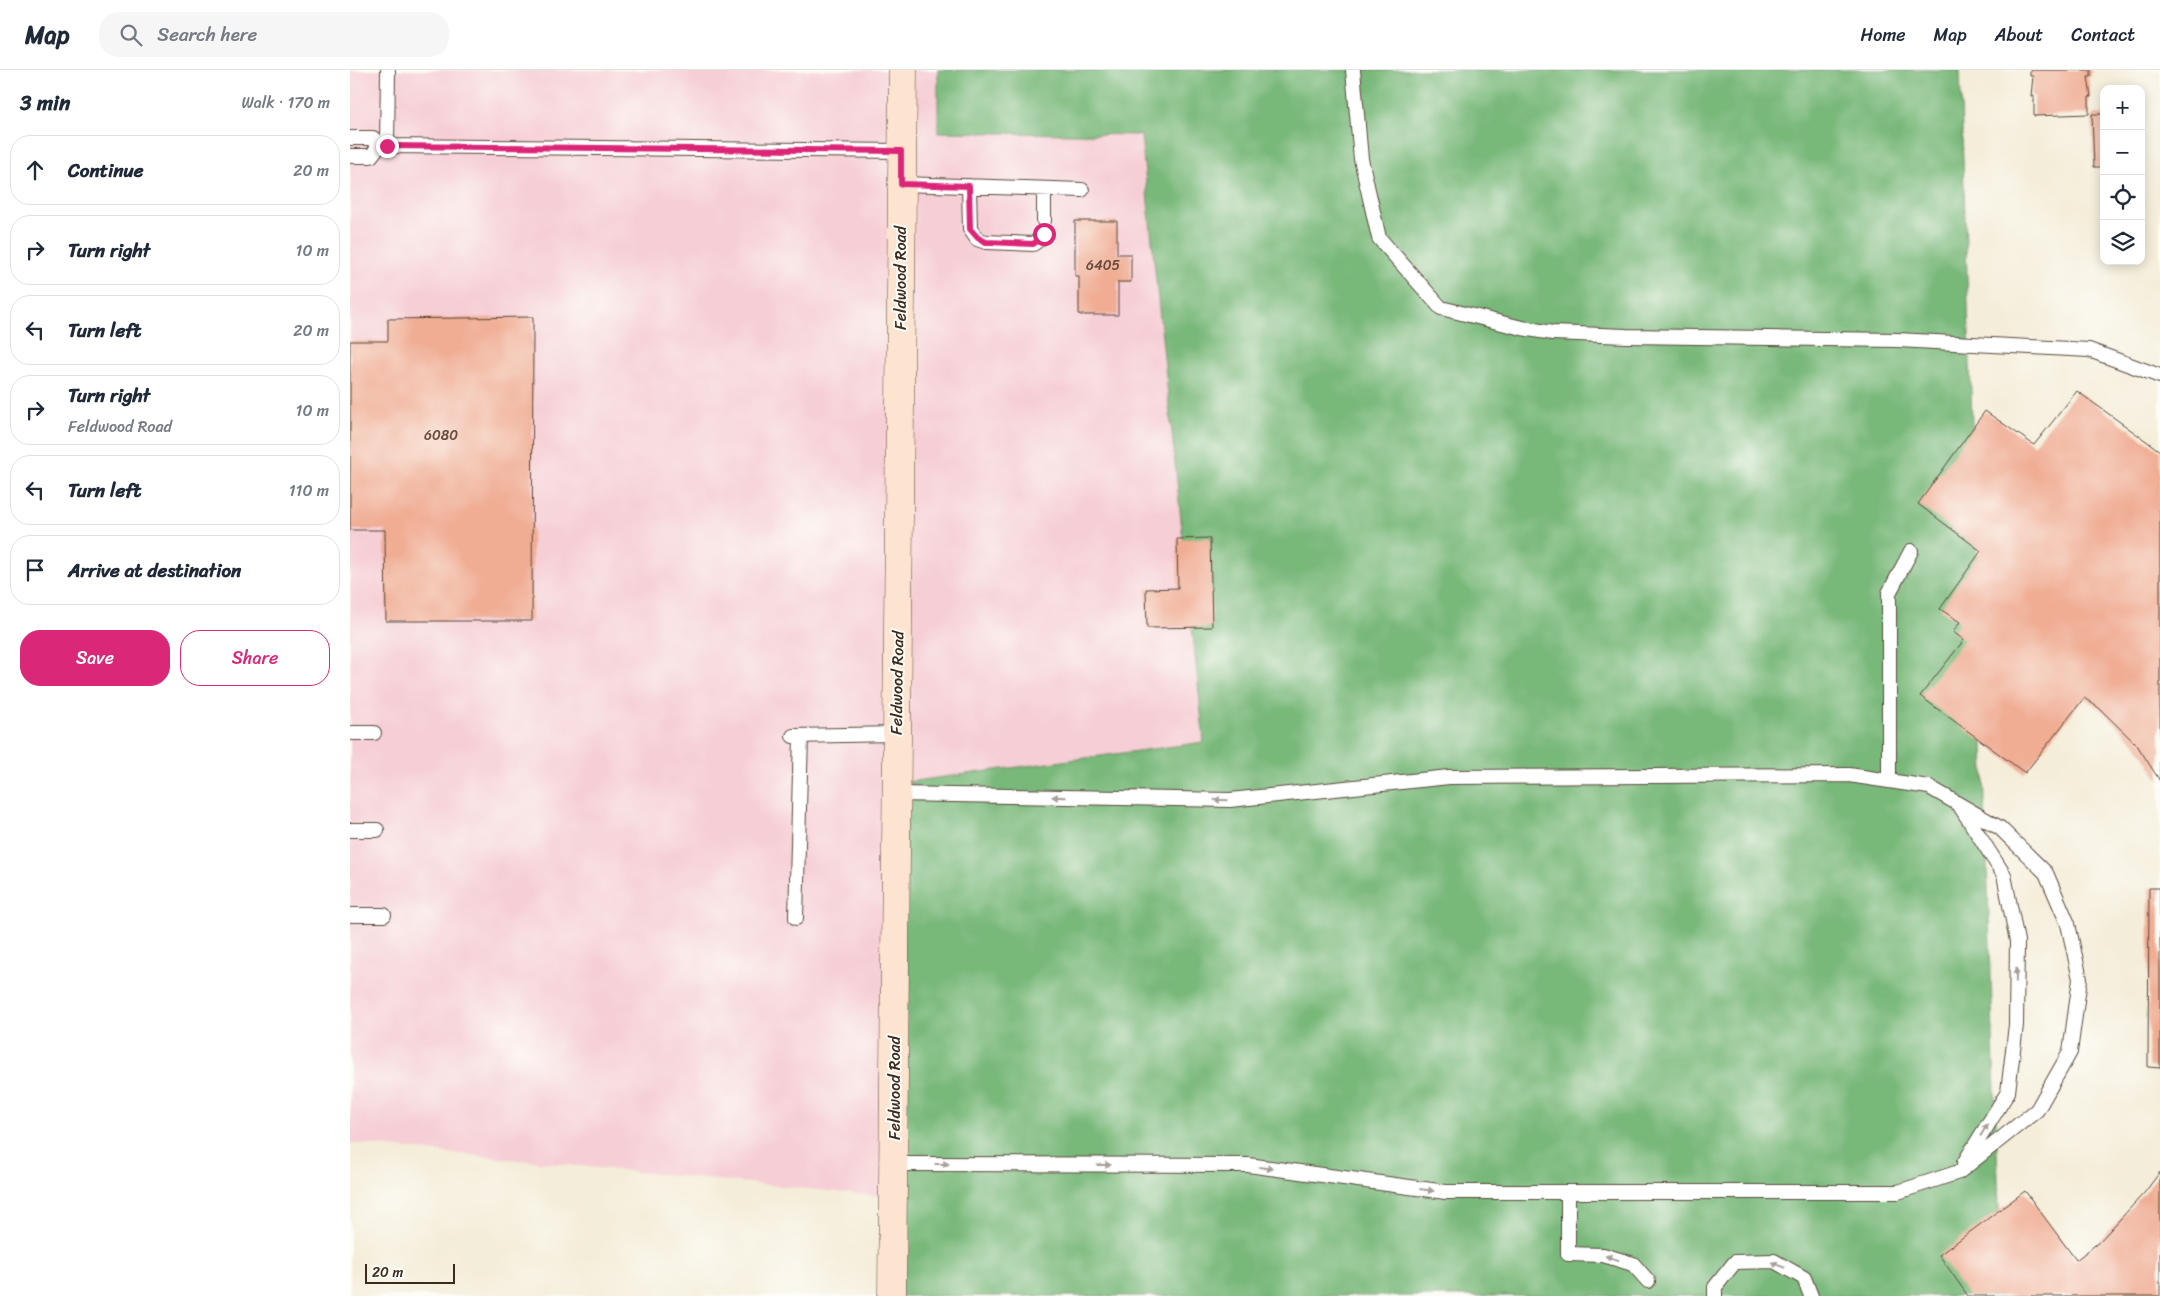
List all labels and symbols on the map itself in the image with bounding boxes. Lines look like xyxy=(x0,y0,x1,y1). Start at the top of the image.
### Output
route end xyxy=(376,135,399,158)
route start xyxy=(1033,223,1056,246)
street label: Feldwood Road xyxy=(886,224,915,330)
house number: 6405 xyxy=(1086,253,1120,278)
house number: 6080 xyxy=(424,423,458,448)
street label: Feldwood Road xyxy=(882,629,912,735)
one-way arrow xyxy=(1051,793,1067,801)
one-way arrow xyxy=(1213,796,1229,804)
one-way arrow xyxy=(2012,967,2020,983)
street label: Feldwood Road xyxy=(880,1034,909,1140)
one-way arrow xyxy=(1980,1124,1989,1137)
one-way arrow xyxy=(934,1160,950,1168)
one-way arrow xyxy=(1096,1161,1112,1169)
one-way arrow xyxy=(1259,1164,1275,1172)
one-way arrow xyxy=(1420,1186,1436,1194)
one-way arrow xyxy=(1605,1253,1620,1261)
one-way arrow xyxy=(1771,1260,1785,1268)
scale bar xyxy=(365,1261,455,1284)

